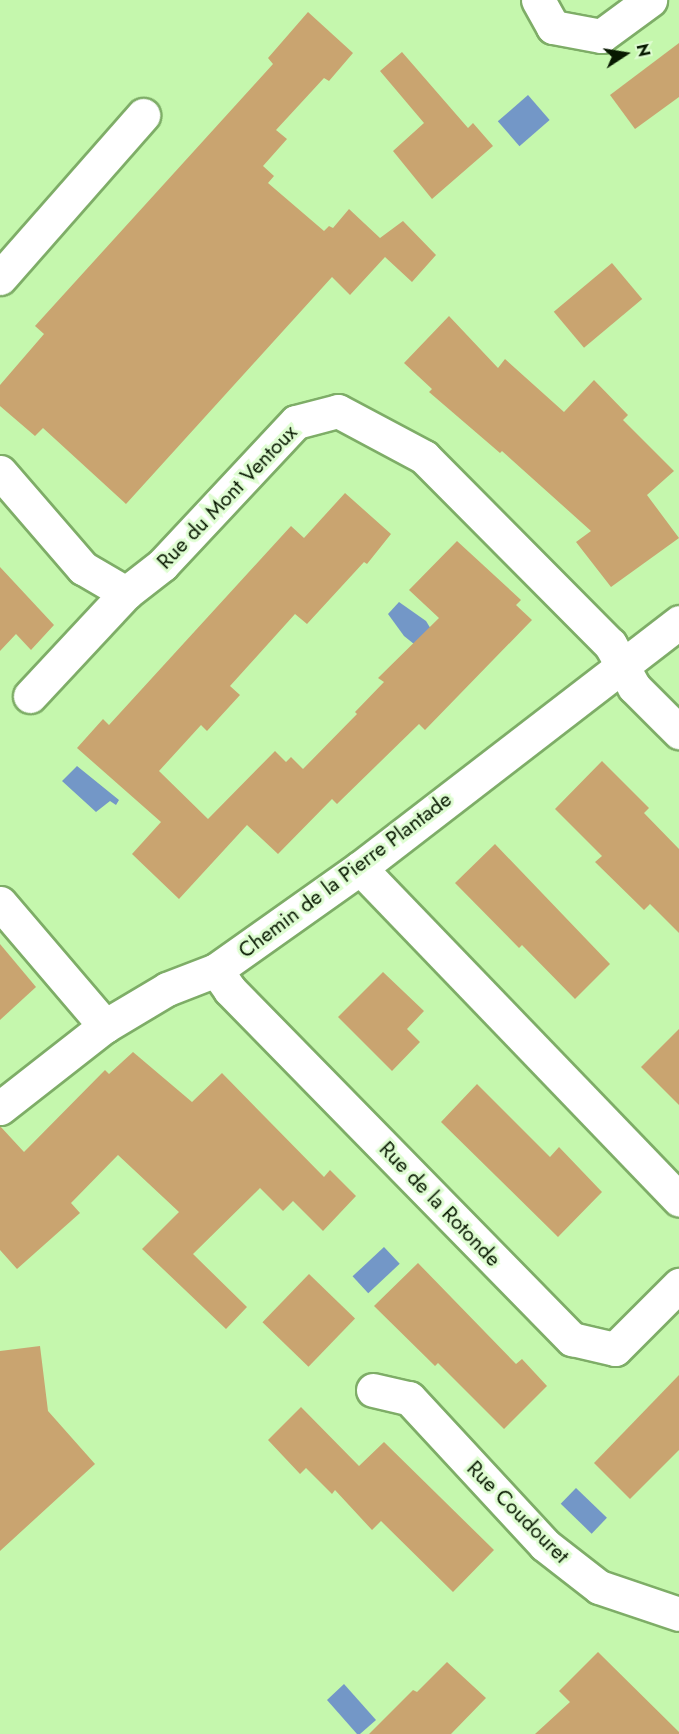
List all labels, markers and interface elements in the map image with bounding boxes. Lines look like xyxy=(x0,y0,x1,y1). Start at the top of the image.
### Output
north arrow xyxy=(595,24,655,84)
text: N xyxy=(631,42,656,59)
street label: Rue du Mont Ventoux xyxy=(152,420,302,574)
street label: Chemin de la Pierre Plantade xyxy=(234,787,456,963)
street label: Rue de la Rotonde xyxy=(374,1136,506,1272)
street label: Rue Coudouret xyxy=(462,1456,574,1568)

